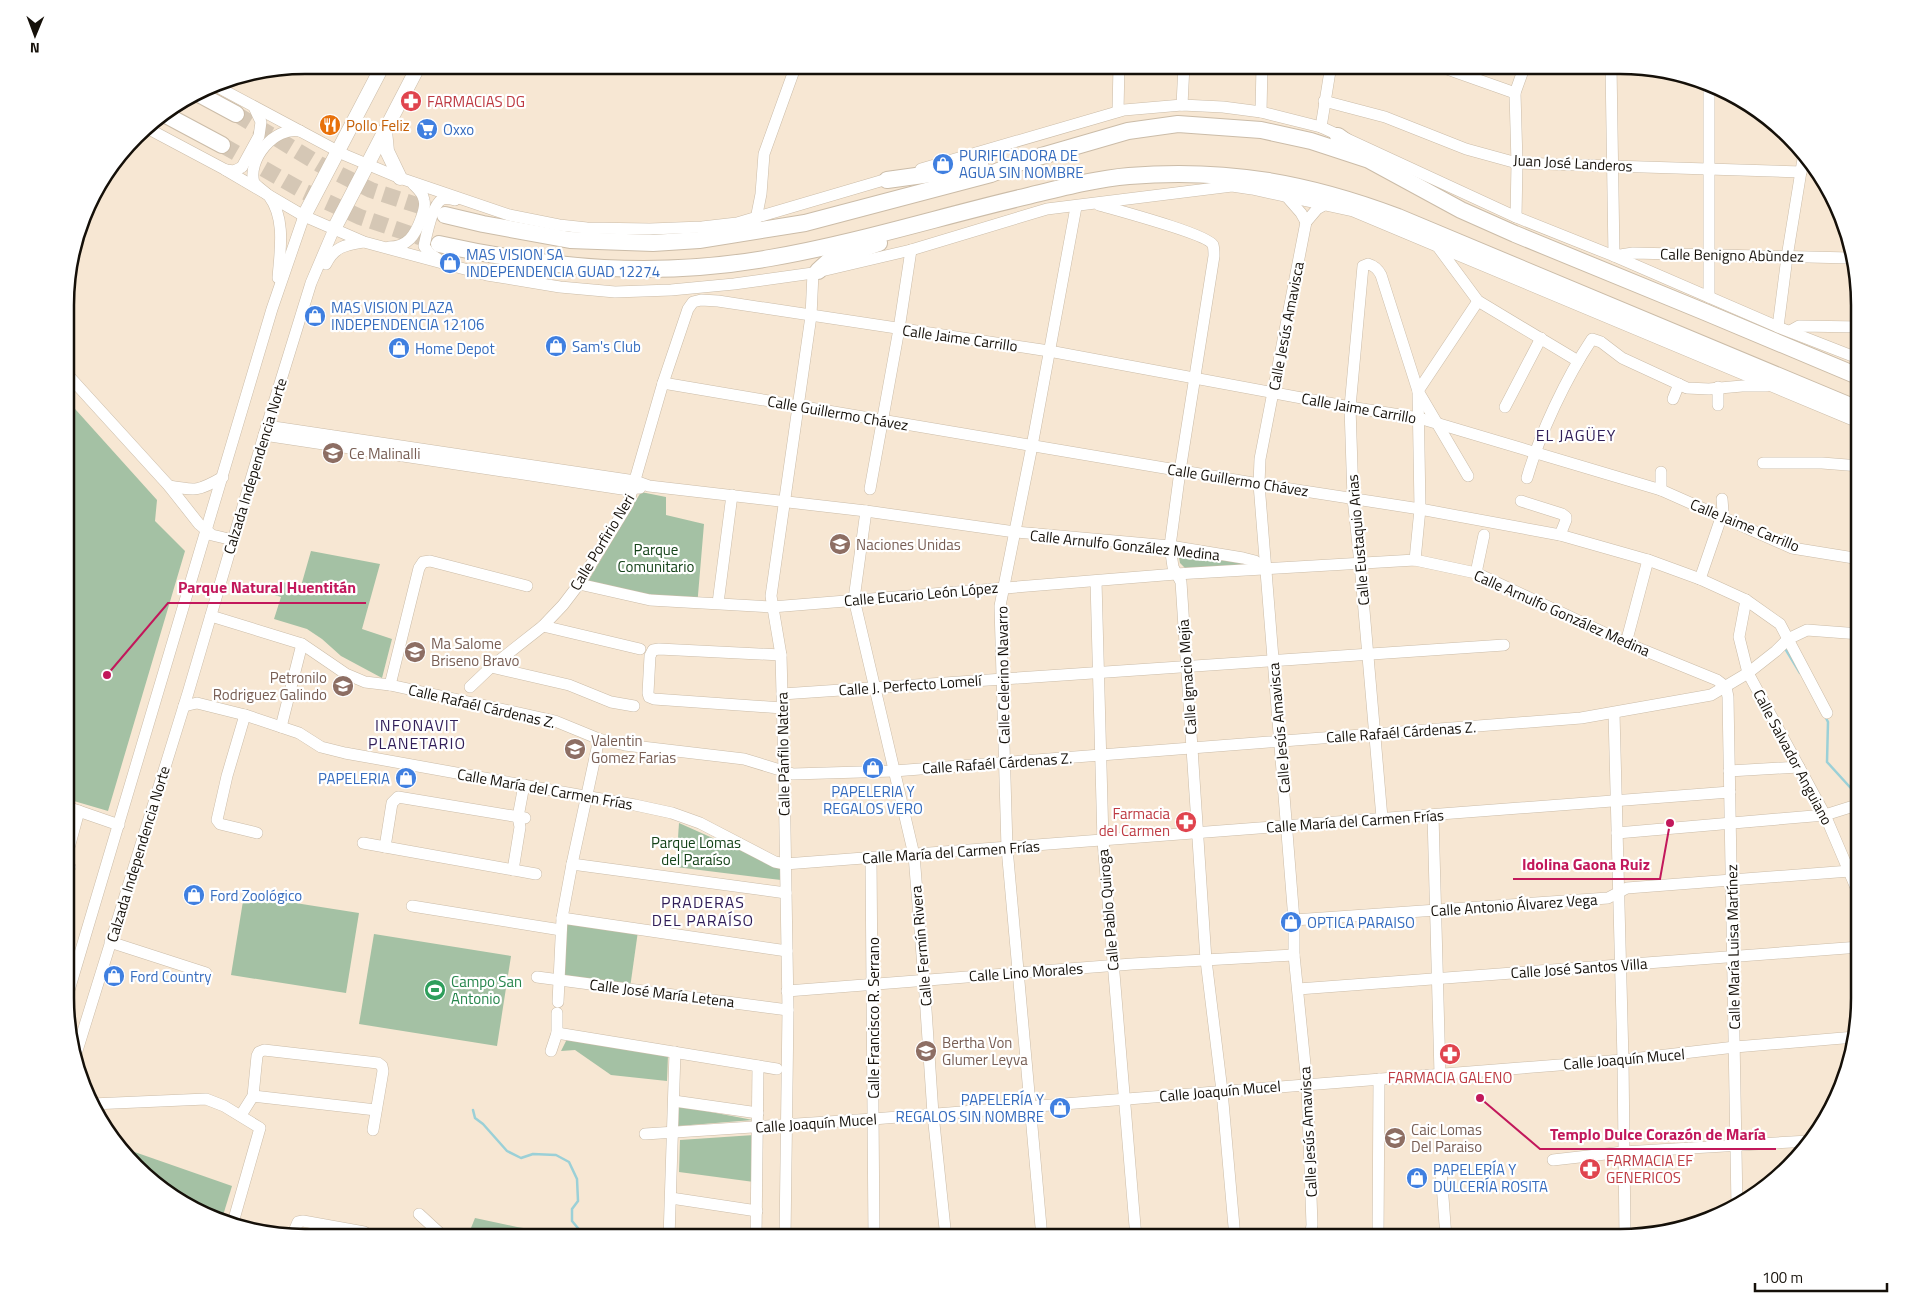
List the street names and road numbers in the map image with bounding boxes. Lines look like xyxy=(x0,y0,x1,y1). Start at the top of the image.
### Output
street label: Juan José Landeros xyxy=(1513,148,1633,178)
street label: Calle Benigno Abùndez xyxy=(1660,242,1804,268)
street label: Calle Jesús Amavisca xyxy=(1262,259,1310,392)
street label: Calle Jaime Carrillo xyxy=(901,319,1019,357)
street label: Calzada Independencia Norte xyxy=(217,375,293,557)
street label: Calle Jaime Carrillo xyxy=(1300,387,1418,429)
street label: Calle Guillermo Chávez xyxy=(766,389,910,437)
street label: Calle Guillermo Chávez xyxy=(1166,457,1310,503)
street label: Calle Eustaquio Arias xyxy=(1341,473,1375,607)
street label: Calle Porfirio Neri xyxy=(564,489,640,595)
street label: Calle Jaime Carrillo xyxy=(1687,493,1803,557)
street label: Calle Arnulfo González Medina xyxy=(1029,524,1222,566)
street label: Calle Arnulfo González Medina xyxy=(1470,564,1654,662)
street label: Calle Eucario León López xyxy=(843,576,999,612)
street label: Calle Celerino Navarro xyxy=(990,606,1016,744)
street label: Calle Ignacio Mejía xyxy=(1171,618,1203,735)
street label: Calle Jesús Amavisca xyxy=(1262,661,1296,794)
street label: Calle J. Perfecto Lomelí xyxy=(838,668,984,701)
street label: Calle Rafaél Cárdenas Z. xyxy=(406,678,558,734)
street label: Calle Salvador Anguiano xyxy=(1747,685,1839,829)
street label: Calle Pánfilo Natera xyxy=(770,691,796,816)
street label: Calle Rafaél Cárdenas Z. xyxy=(1325,715,1477,749)
street label: Calle Rafaél Cárdenas Z. xyxy=(921,746,1073,780)
street label: Calle María del Carmen Frías xyxy=(455,762,635,816)
street label: Calzada Independencia Norte xyxy=(100,763,176,945)
street label: Calle María del Carmen Frías xyxy=(1265,803,1445,839)
street label: Calle María del Carmen Frías xyxy=(861,834,1041,870)
street label: Calle Pablo Quiroga xyxy=(1091,848,1125,972)
street label: Calle María Luisa Martínez xyxy=(1720,864,1746,1030)
street label: Calle Fermín Rivera xyxy=(904,884,938,1007)
street label: Calle Antonio Álvarez Vega xyxy=(1430,888,1599,922)
street label: Calle Francisco R. Serrano xyxy=(862,937,885,1099)
street label: Calle José Santos Villa xyxy=(1510,952,1649,984)
street label: Calle Lino Morales xyxy=(968,957,1084,987)
street label: Calle José María Letena xyxy=(588,973,736,1013)
street label: Calle Joaquín Mucel xyxy=(1562,1042,1686,1076)
street label: Calle Jesús Amavisca xyxy=(1293,1066,1323,1198)
street label: Calle Joaquín Mucel xyxy=(1158,1074,1282,1108)
street label: Calle Joaquín Mucel xyxy=(754,1107,878,1139)

